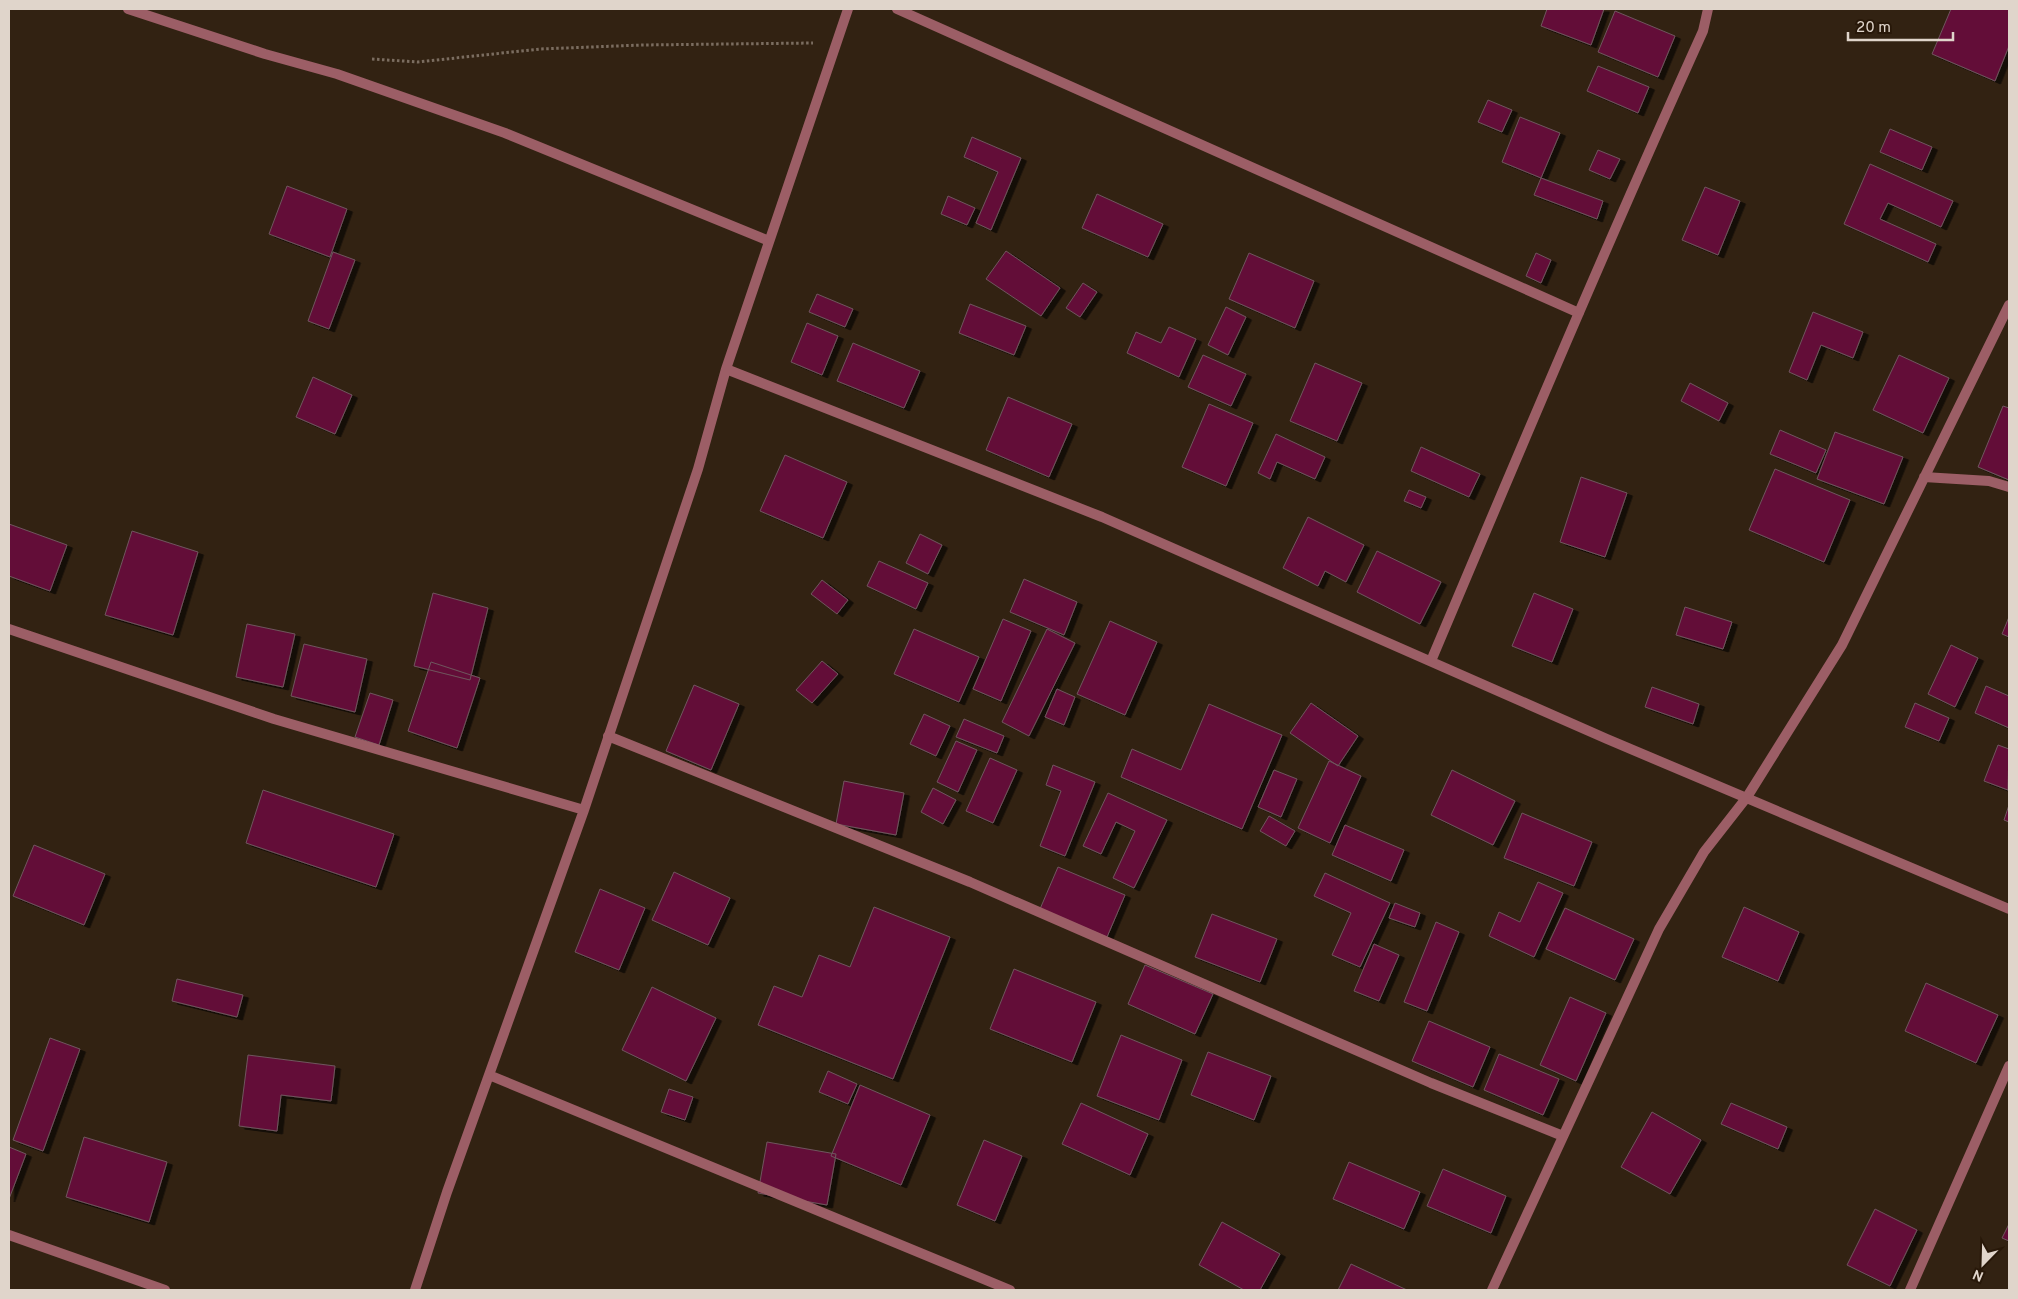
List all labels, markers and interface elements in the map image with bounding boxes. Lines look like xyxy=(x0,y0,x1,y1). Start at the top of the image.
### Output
scale bar xyxy=(1848,10,1953,42)
text: 20 m xyxy=(1856,19,1891,38)
north arrow xyxy=(1958,1239,2008,1289)
text: N xyxy=(1971,1265,1986,1284)

